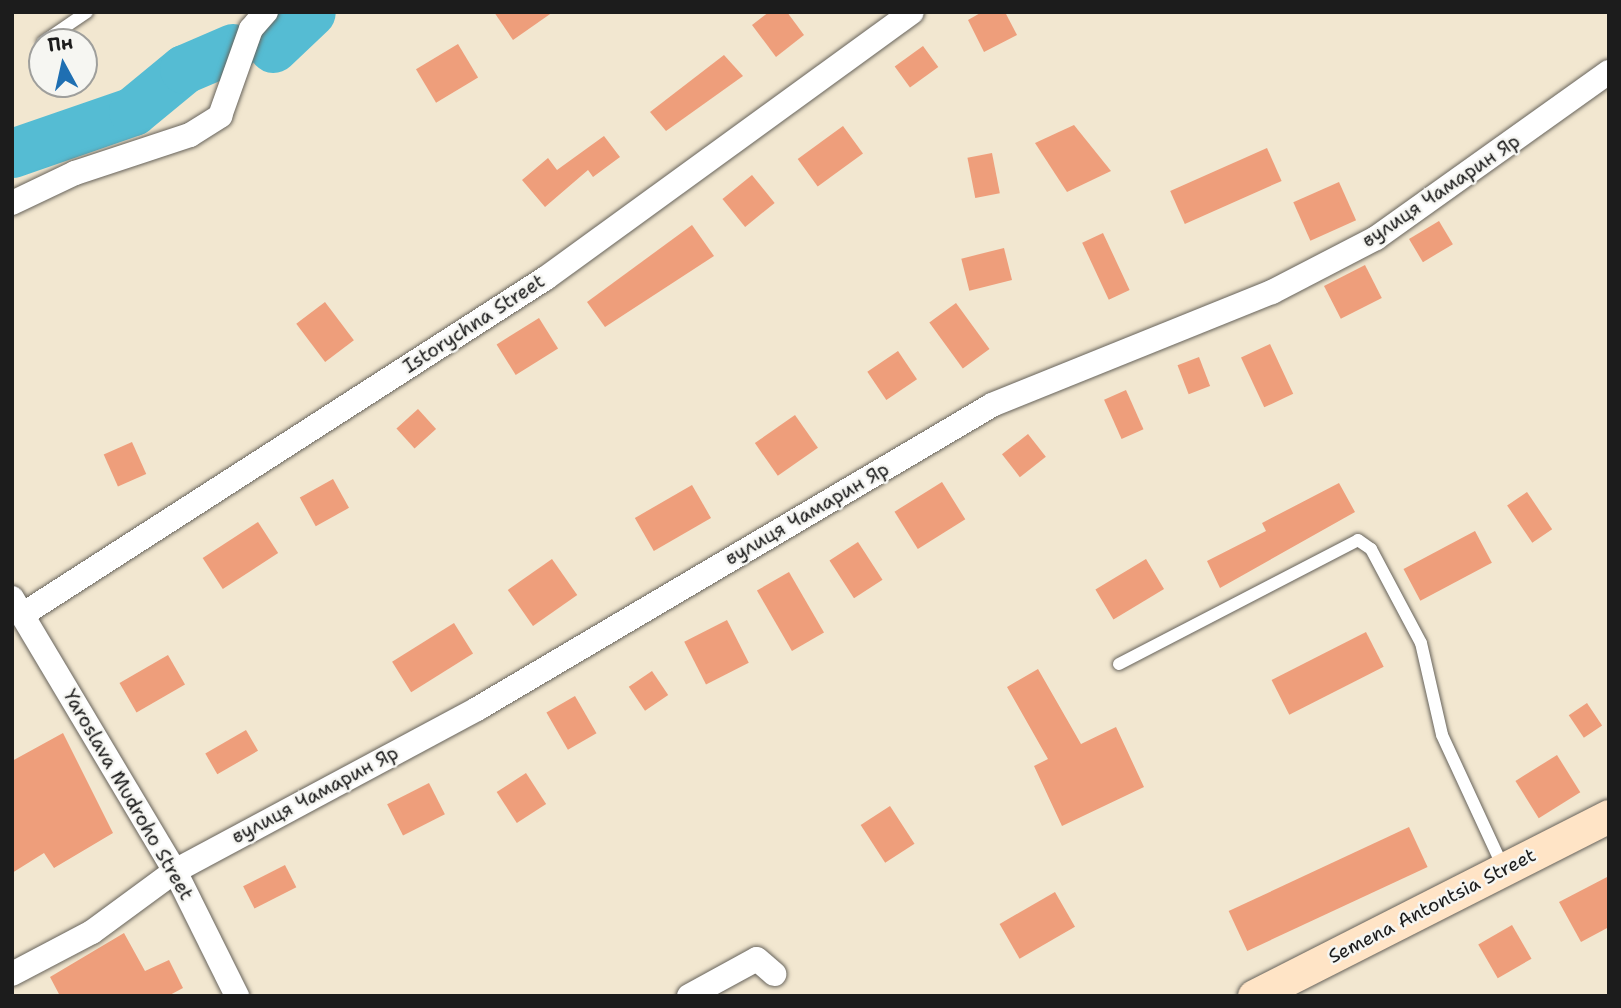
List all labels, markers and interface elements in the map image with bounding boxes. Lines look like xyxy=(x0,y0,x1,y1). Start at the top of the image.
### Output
north arrow xyxy=(28,28,98,98)
text: Пн xyxy=(46,30,74,58)
street label: вулиця Чамарин Яр xyxy=(1358,130,1524,252)
street label: Istorychna Street xyxy=(399,270,549,378)
street label: вулиця Чамарин Яр xyxy=(721,458,893,570)
street label: Yaroslava Mudroho Street xyxy=(58,686,198,904)
street label: вулиця Чамарин Яр xyxy=(228,741,402,849)
street label: Semena Antontsia Street xyxy=(1324,844,1540,968)

